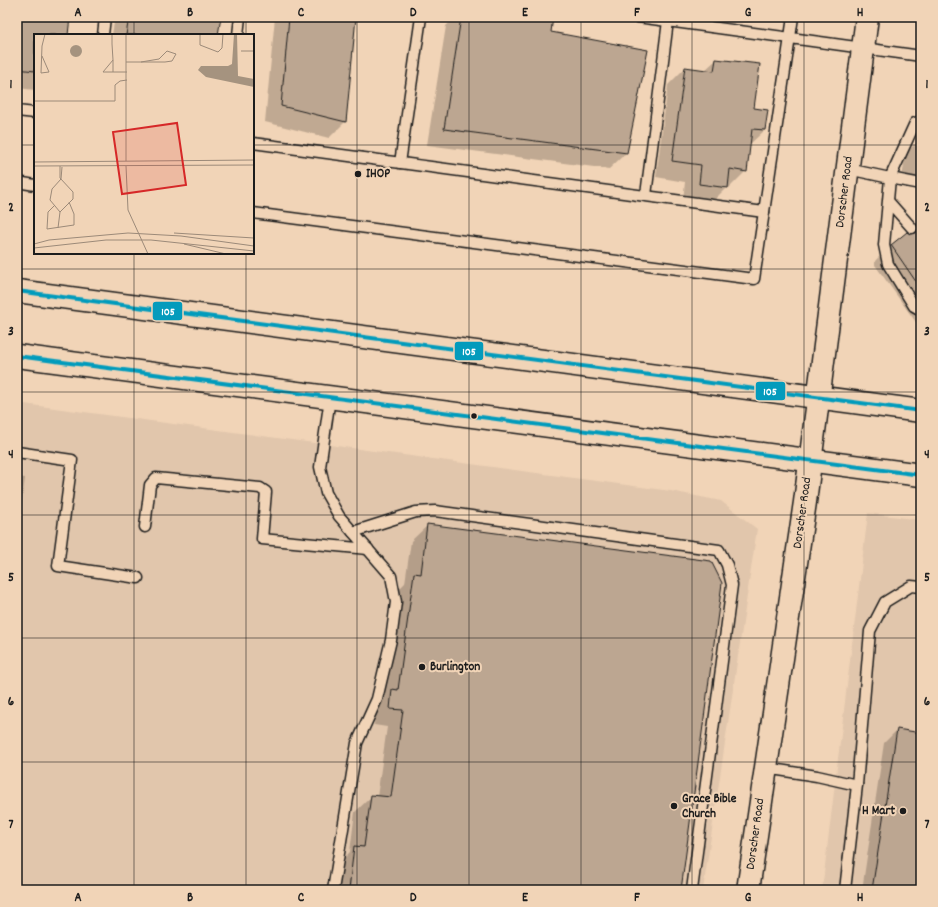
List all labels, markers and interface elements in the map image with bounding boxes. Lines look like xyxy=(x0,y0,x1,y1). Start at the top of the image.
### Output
text: A xyxy=(74,4,82,23)
text: B xyxy=(187,4,193,23)
text: C xyxy=(298,4,305,23)
text: D xyxy=(410,4,417,23)
text: E xyxy=(522,4,529,23)
text: F xyxy=(634,4,640,23)
text: G xyxy=(745,4,752,23)
text: H xyxy=(857,4,864,23)
inset map xyxy=(34,34,254,254)
text: 1 xyxy=(10,76,13,95)
text: 1 xyxy=(926,76,929,95)
street label: Dorscher Road xyxy=(831,155,859,229)
place label: IHOP xyxy=(366,165,390,184)
marker: IHOP xyxy=(353,169,363,179)
text: 2 xyxy=(8,199,14,218)
text: 2 xyxy=(924,199,930,218)
line badge: 105 xyxy=(152,301,183,321)
text: 105 xyxy=(161,305,175,321)
text: 3 xyxy=(8,323,14,342)
text: 3 xyxy=(924,323,930,342)
line badge: 105 xyxy=(454,341,484,361)
text: 105 xyxy=(462,345,476,361)
line badge: 105 xyxy=(755,381,786,401)
text: 105 xyxy=(763,385,777,401)
unlabelled marker xyxy=(469,411,479,421)
text: 4 xyxy=(8,446,14,465)
text: 4 xyxy=(924,446,930,465)
street label: Dorscher Road xyxy=(789,476,817,550)
text: 5 xyxy=(8,569,14,588)
text: 5 xyxy=(924,569,930,588)
place label: Burlington xyxy=(430,658,480,677)
marker: Burlington xyxy=(417,662,427,672)
text: 6 xyxy=(8,693,15,712)
text: 6 xyxy=(924,693,931,712)
place label: Grace Bible Church xyxy=(682,790,737,824)
street label: Dorscher Road xyxy=(742,797,770,871)
marker: Grace Bible Church xyxy=(669,801,679,811)
place label: H Mart xyxy=(862,802,895,821)
marker: H Mart xyxy=(898,806,908,816)
text: 7 xyxy=(9,816,14,835)
text: 7 xyxy=(925,816,930,835)
text: A xyxy=(74,889,82,907)
text: B xyxy=(187,889,193,907)
text: C xyxy=(298,889,305,907)
text: D xyxy=(410,889,417,907)
text: E xyxy=(522,889,529,907)
text: F xyxy=(634,889,640,907)
text: G xyxy=(745,889,752,907)
text: H xyxy=(857,889,864,907)

